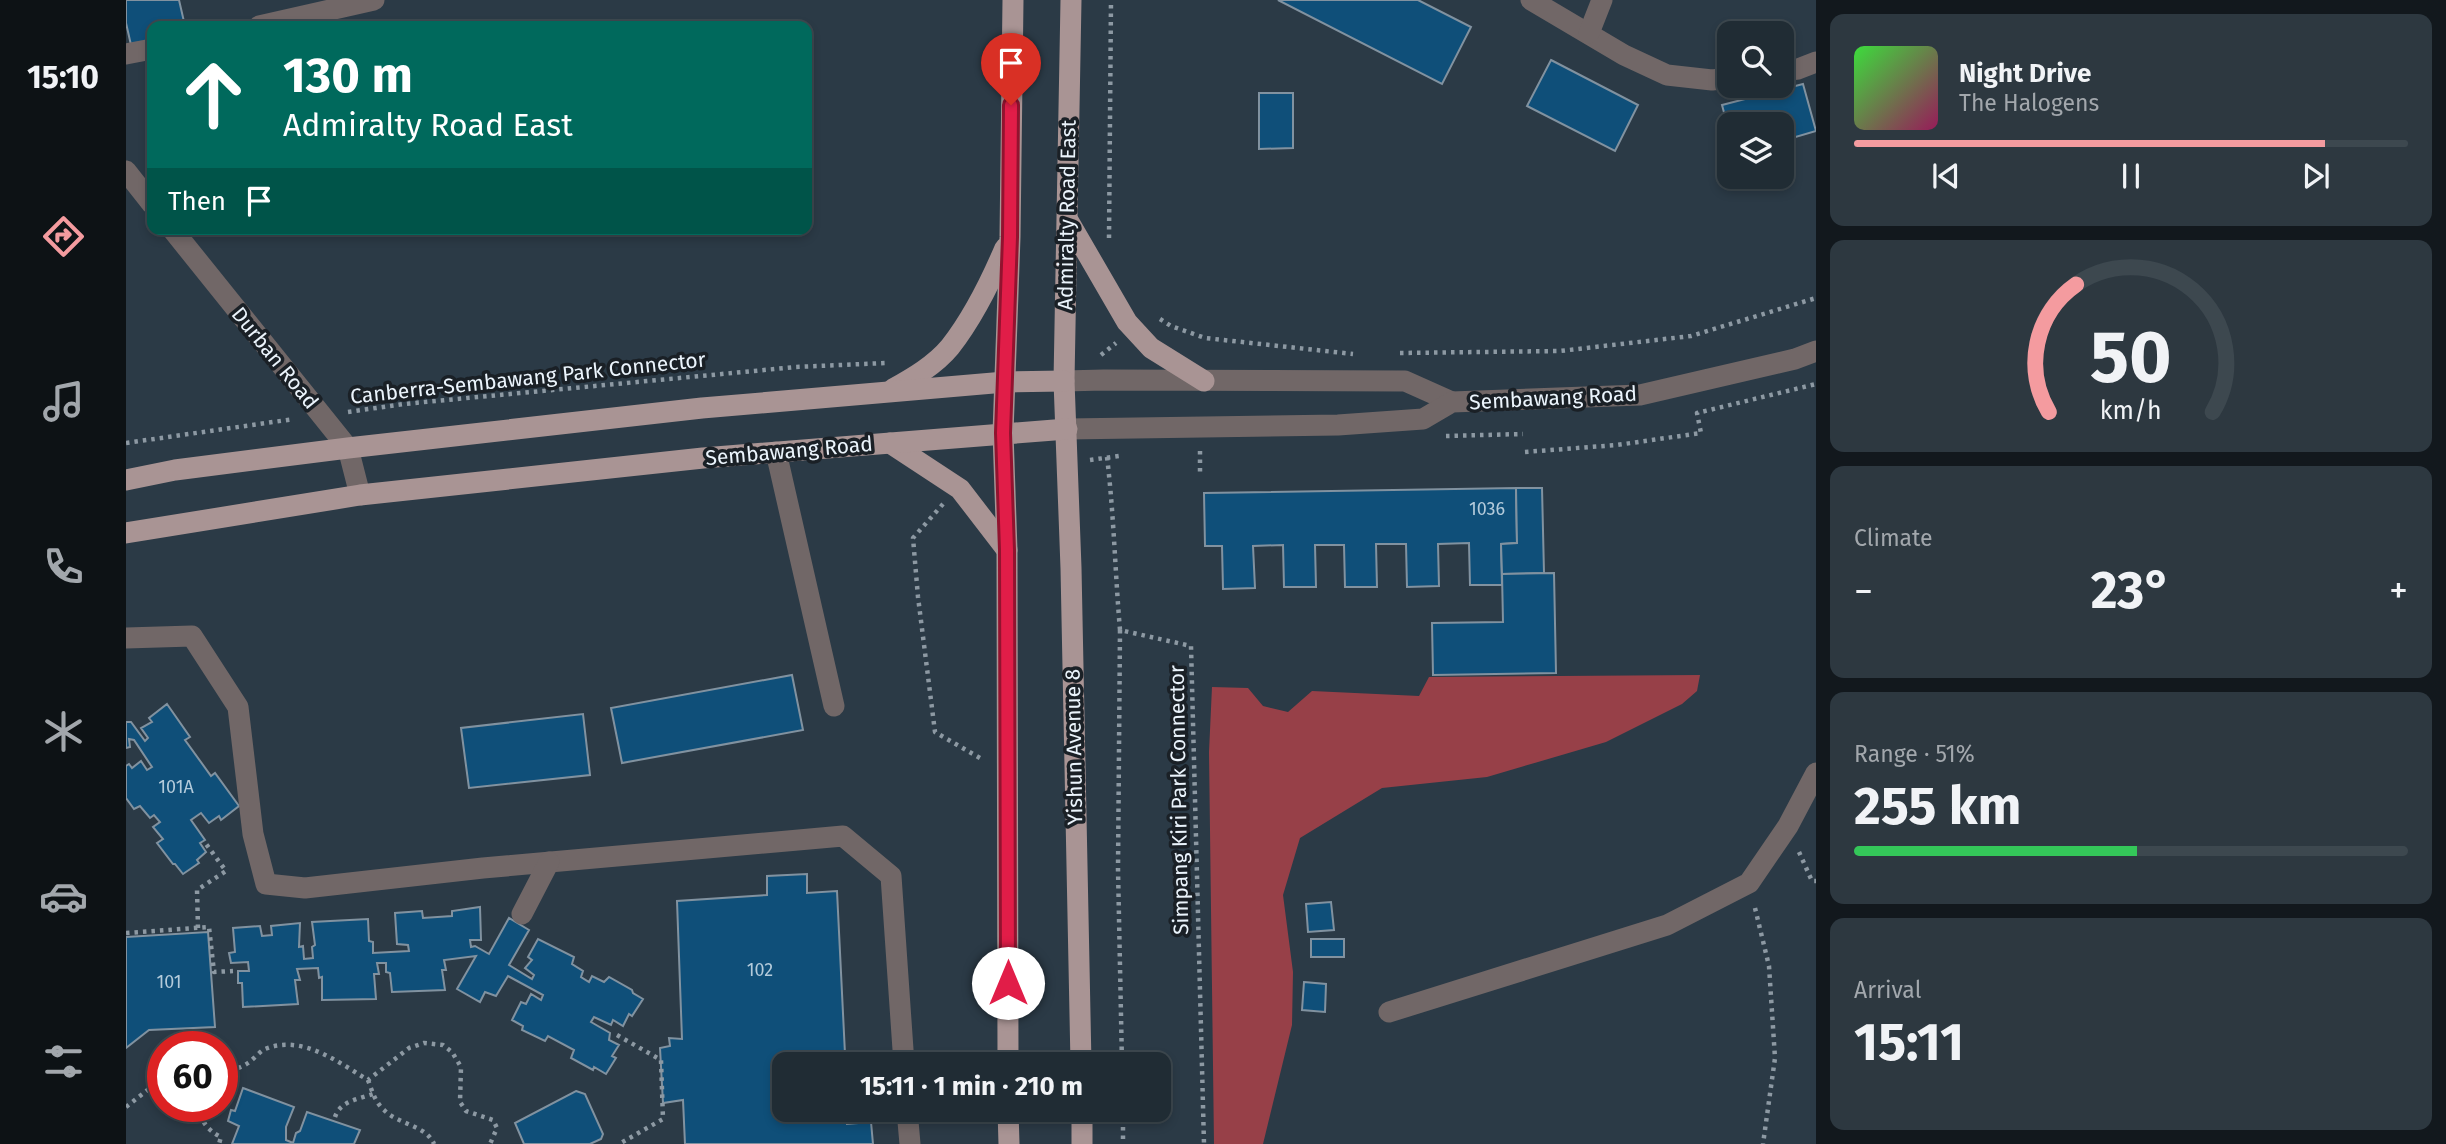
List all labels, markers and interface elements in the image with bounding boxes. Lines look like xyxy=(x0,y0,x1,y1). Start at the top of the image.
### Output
map controls xyxy=(1717,21,1794,189)
button: search xyxy=(1717,21,1794,98)
pin xyxy=(981,33,1041,105)
icon: arrive xyxy=(992,44,1030,82)
text: 130 m xyxy=(283,46,413,105)
icon: ahead xyxy=(168,49,259,140)
text: 15:10 xyxy=(27,58,99,96)
text: Night Drive xyxy=(1959,58,2091,89)
text: The Halogens xyxy=(1959,89,2099,117)
text: Admiralty Road East xyxy=(283,106,573,144)
button: layers xyxy=(1717,112,1794,189)
street label: Admiralty Road East xyxy=(1052,119,1082,310)
icon: previous xyxy=(1927,157,1965,195)
icon: pause xyxy=(2112,157,2150,195)
icon: next xyxy=(2297,157,2335,195)
icon: arrive xyxy=(240,182,278,220)
text: Then xyxy=(168,186,226,217)
icon: directions xyxy=(39,212,88,261)
street label: Durban Road xyxy=(226,302,324,414)
text: 50 xyxy=(2090,314,2172,401)
street label: Canberra-Sembawang Park Connector xyxy=(349,346,707,410)
icon: music xyxy=(39,377,88,426)
street label: Sembawang Road xyxy=(1468,381,1638,415)
text: km/h xyxy=(2100,396,2162,426)
street label: Sembawang Road xyxy=(704,431,874,471)
house number: 1036 xyxy=(1469,498,1505,520)
text: Climate xyxy=(1854,524,1933,552)
icon: phone xyxy=(39,542,88,591)
text: 23° xyxy=(2091,559,2171,622)
text: − xyxy=(1854,568,1873,614)
text: + xyxy=(2389,568,2408,614)
street label: Simpang Kiri Park Connector xyxy=(1164,665,1194,935)
street label: Yishun Avenue 8 xyxy=(1060,669,1088,825)
icon: climate xyxy=(39,707,88,756)
text: Range · 51% xyxy=(1854,740,1975,768)
text: 255 km xyxy=(1854,775,2021,838)
house number: 101A xyxy=(158,776,194,798)
icon: car xyxy=(39,872,88,921)
position arrow xyxy=(971,946,1045,1020)
house number: 102 xyxy=(747,959,773,981)
house number: 101 xyxy=(156,971,182,993)
text: Arrival xyxy=(1854,976,1921,1004)
text: 15:11 xyxy=(1854,1011,1964,1074)
speed limit sign: 60 xyxy=(147,1031,238,1122)
icon: filters xyxy=(39,1037,88,1086)
text: 15:11 · 1 min · 210 m xyxy=(860,1071,1083,1102)

